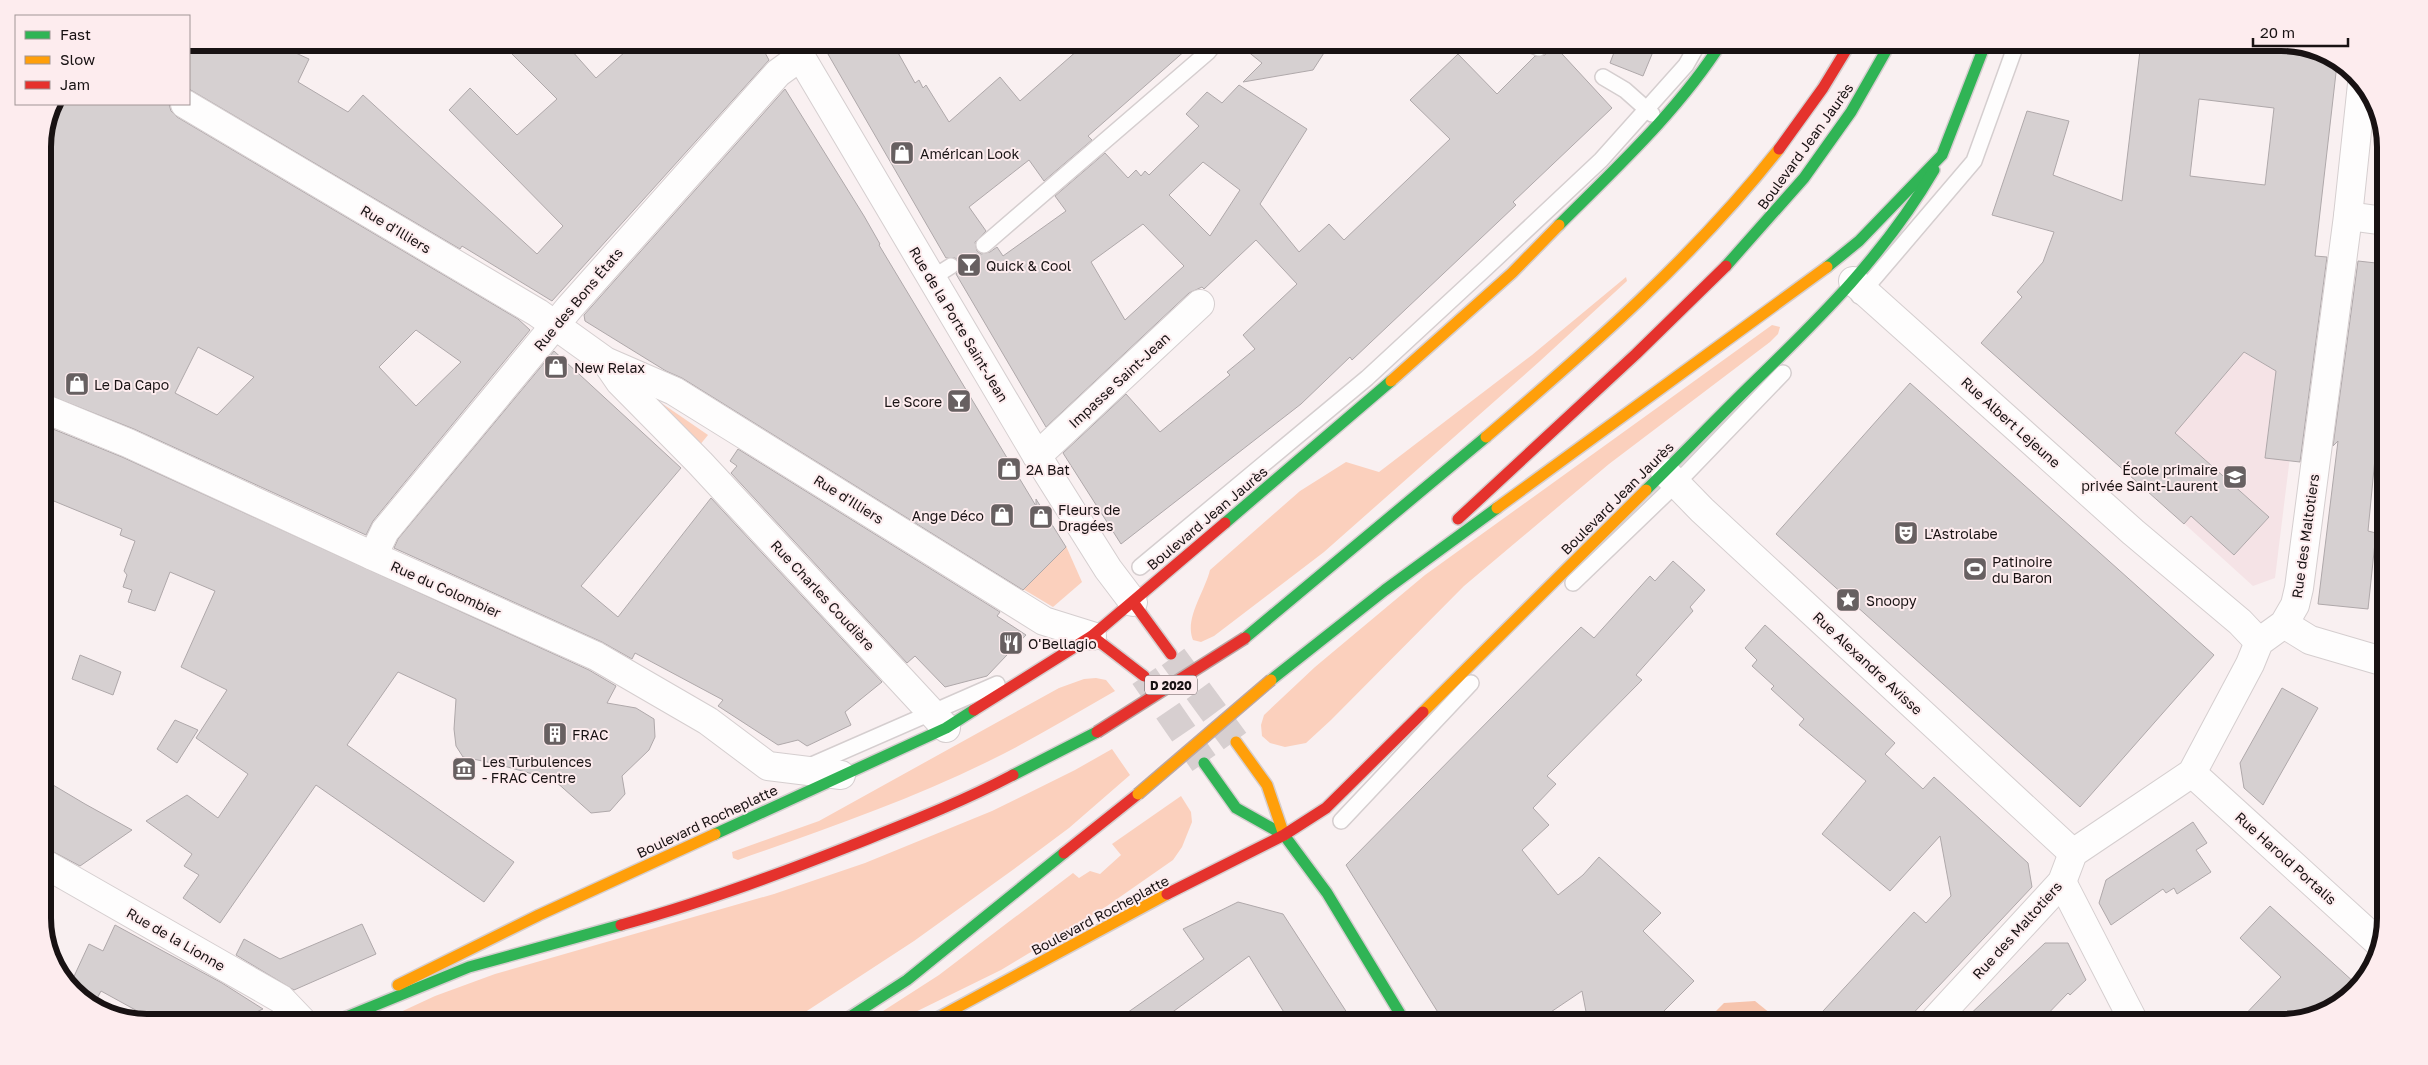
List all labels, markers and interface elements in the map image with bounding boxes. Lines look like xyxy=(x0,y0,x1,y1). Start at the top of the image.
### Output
legend xyxy=(15,15,190,105)
scale bar xyxy=(2253,15,2348,47)
text: 20 m xyxy=(2260,23,2295,41)
text: Fast xyxy=(60,25,91,43)
text: Slow xyxy=(60,50,95,68)
text: Jam xyxy=(60,75,90,93)
street label: Boulevard Jean Jaurès xyxy=(1753,79,1857,213)
shop icon: Américan Look xyxy=(889,140,915,166)
place label: Américan Look xyxy=(920,145,1019,162)
street label: Rue d'Illiers xyxy=(358,201,434,257)
street label: Rue de la Porte Saint-Jean xyxy=(906,243,1012,405)
street label: Rue des Bons États xyxy=(530,244,626,354)
bar icon: Quick & Cool xyxy=(956,252,982,278)
place label: Quick & Cool xyxy=(986,257,1071,274)
street label: Impasse Saint-Jean xyxy=(1065,329,1173,431)
shop icon: New Relax xyxy=(543,354,569,380)
place label: New Relax xyxy=(574,359,645,376)
shop icon: Le Da Capo xyxy=(64,371,90,397)
street label: Rue Albert Lejeune xyxy=(1958,373,2064,471)
place label: Le Da Capo xyxy=(94,376,169,393)
bar icon: Le Score xyxy=(946,388,972,414)
place label: Le Score xyxy=(884,393,942,410)
street label: Boulevard Jean Jaurès xyxy=(1557,438,1677,558)
shop icon: 2A Bat xyxy=(996,456,1022,482)
place label: 2A Bat xyxy=(1026,461,1070,478)
place label: École primaire privée Saint-Laurent xyxy=(2081,461,2218,494)
street label: Boulevard Jean Jaurès xyxy=(1143,463,1271,573)
school or university icon: École primaire privée Saint-Laurent xyxy=(2222,464,2248,490)
street label: Rue d'Illiers xyxy=(811,471,887,527)
street label: Rue des Maltotiers xyxy=(2288,473,2322,599)
place label: Fleurs de Dragées xyxy=(1058,501,1120,534)
shop icon: Ange Déco xyxy=(989,502,1015,528)
shop icon: Fleurs de Dragées xyxy=(1028,504,1054,530)
place label: Ange Déco xyxy=(912,507,984,524)
theatre icon: L'Astrolabe xyxy=(1893,520,1919,546)
place label: L'Astrolabe xyxy=(1924,525,1998,542)
street label: Rue Charles Coudière xyxy=(767,536,879,654)
place label: Patinoire du Baron xyxy=(1992,553,2052,586)
sports icon: Patinoire du Baron xyxy=(1962,556,1988,582)
street label: Rue du Colombier xyxy=(388,557,504,621)
place icon: Snoopy xyxy=(1835,587,1861,613)
place label: Snoopy xyxy=(1866,592,1917,609)
street label: Rue Alexandre Avisse xyxy=(1810,608,1926,718)
restaurant icon: O'Bellagio xyxy=(998,630,1024,656)
place label: O'Bellagio xyxy=(1028,635,1097,652)
road number: D 2020 xyxy=(1145,676,1197,694)
building icon: FRAC xyxy=(542,721,568,747)
place label: FRAC xyxy=(572,726,608,743)
place label: Les Turbulences - FRAC Centre xyxy=(482,753,592,786)
museum icon: Les Turbulences - FRAC Centre xyxy=(451,756,477,782)
street label: Boulevard Rocheplatte xyxy=(634,781,780,861)
street label: Rue Harold Portalis xyxy=(2232,808,2340,908)
street label: Boulevard Rocheplatte xyxy=(1028,871,1172,959)
street label: Rue des Maltotiers xyxy=(1969,878,2065,982)
street label: Rue de la Lionne xyxy=(124,904,228,974)

